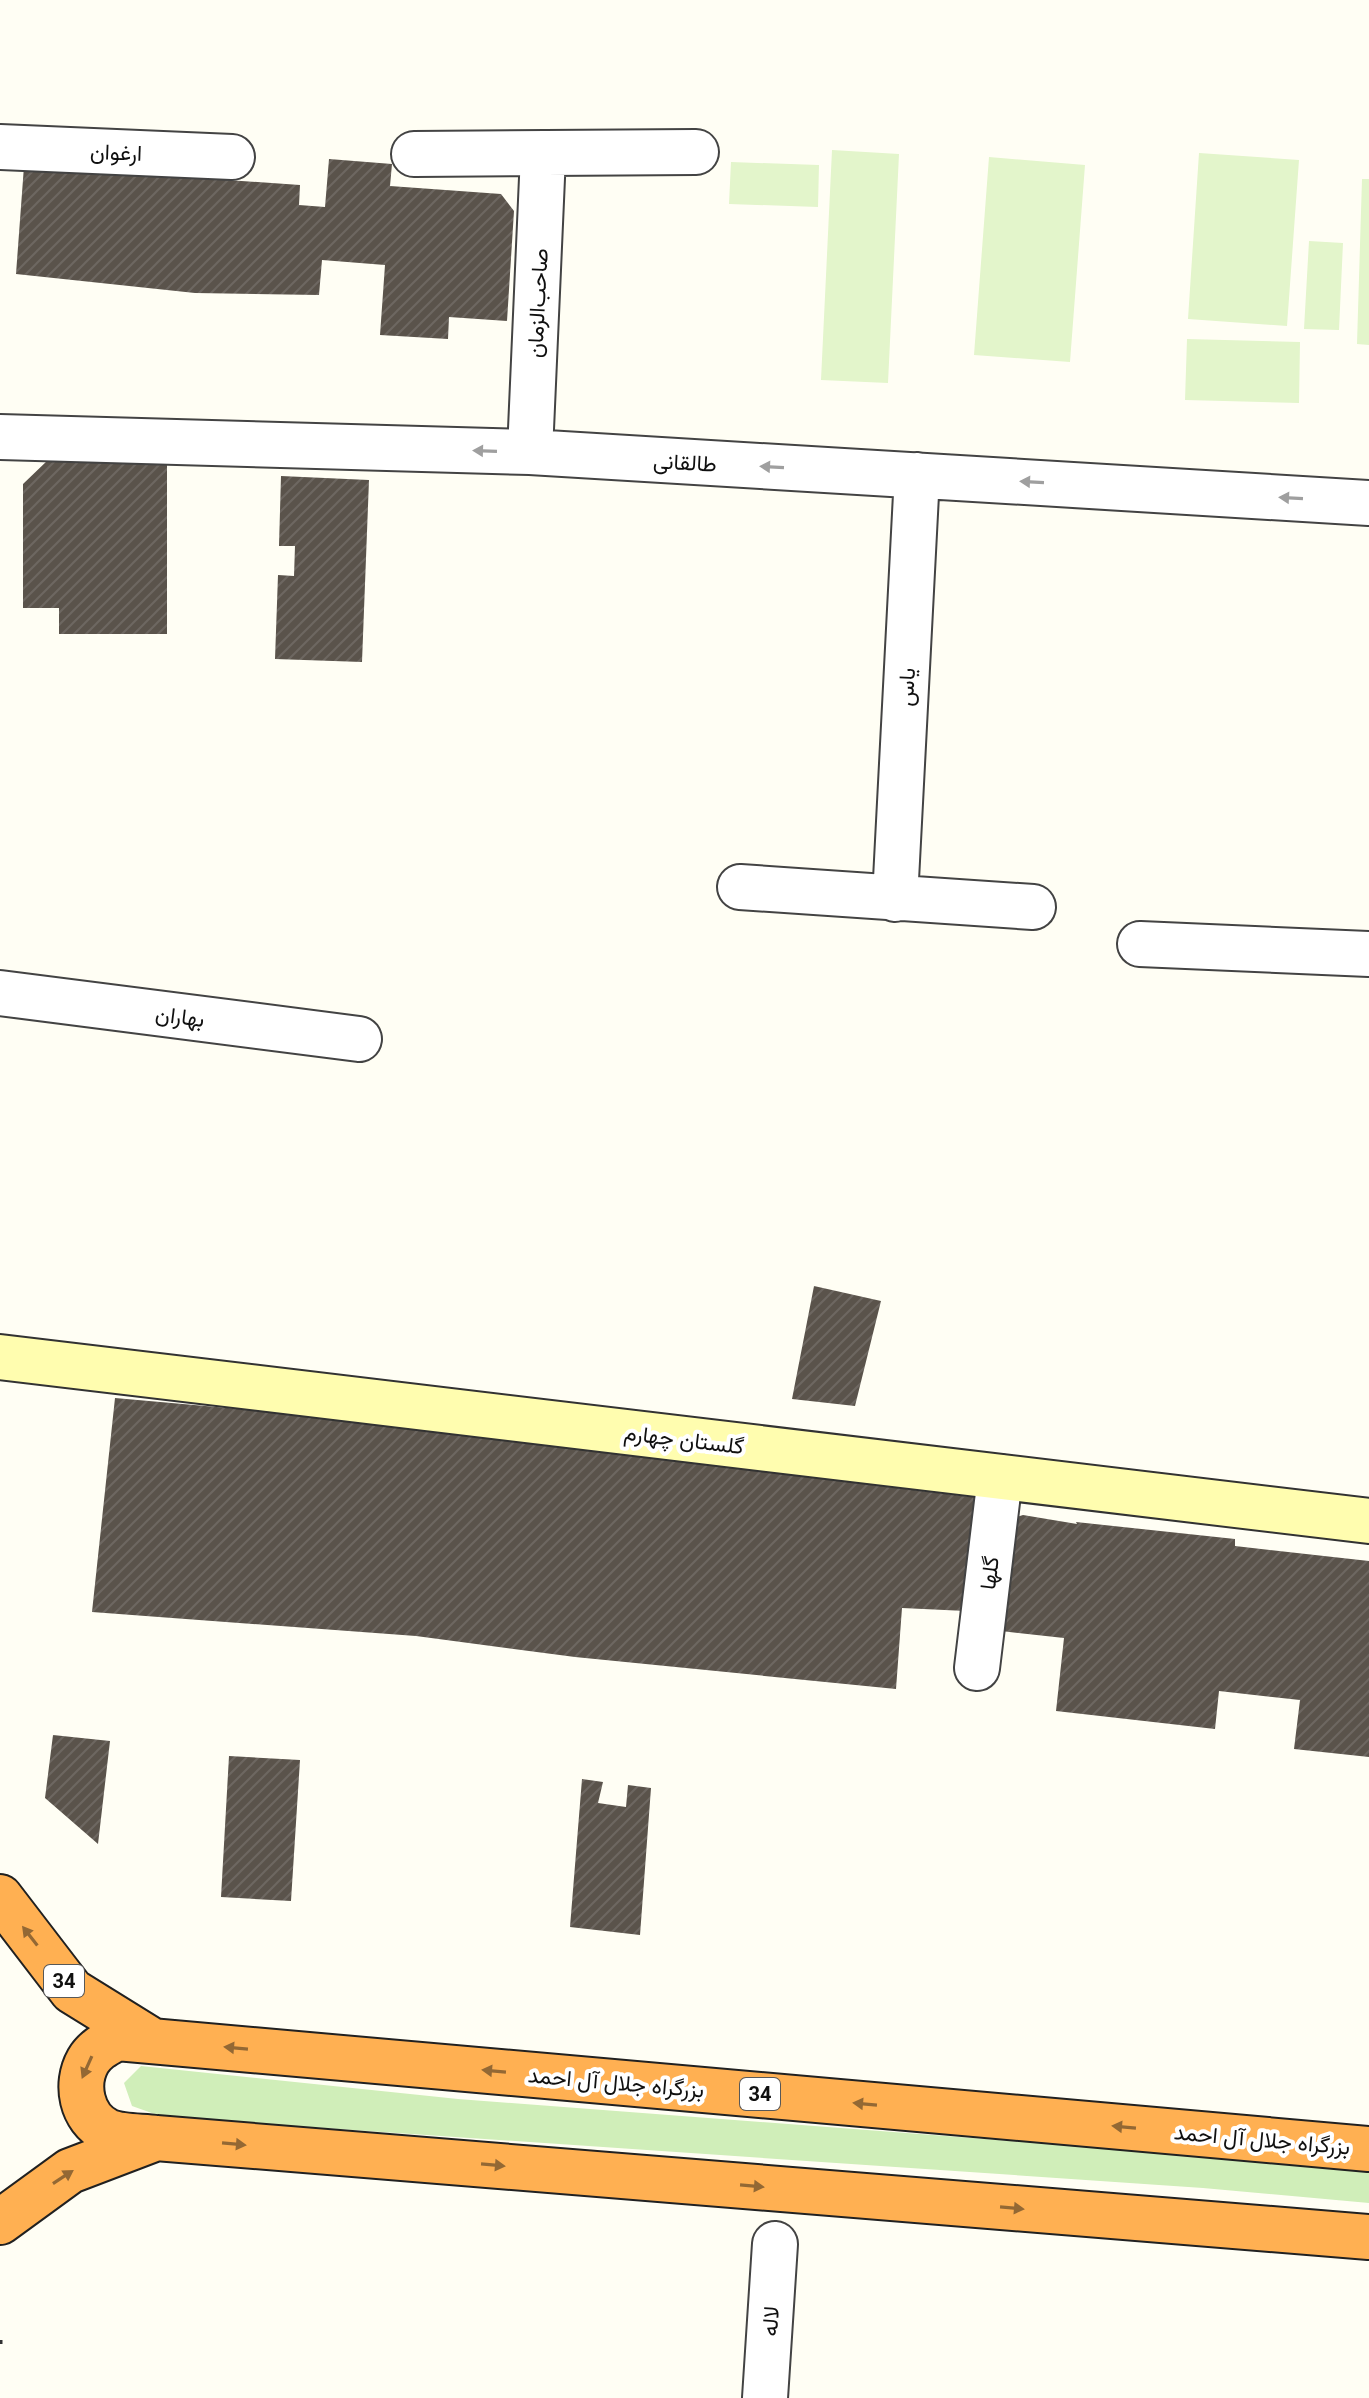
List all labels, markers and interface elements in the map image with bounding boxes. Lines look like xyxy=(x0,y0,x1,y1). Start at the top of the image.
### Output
street label: ارغوان xyxy=(89,136,143,173)
street label: صاحب‌الزمان xyxy=(519,247,560,359)
one-way arrow xyxy=(472,445,497,457)
street label: طالقانی xyxy=(652,445,718,484)
one-way arrow xyxy=(759,460,784,473)
one-way arrow xyxy=(1019,475,1044,488)
one-way arrow xyxy=(1278,491,1303,504)
street label: یاس xyxy=(890,667,927,707)
street label: بهاران xyxy=(153,998,206,1039)
street label: گلستان چهارم xyxy=(622,1417,746,1466)
street label: گلها xyxy=(972,1554,1011,1592)
one-way arrow xyxy=(22,1926,38,1946)
road number: 34 xyxy=(44,1965,84,1997)
one-way arrow xyxy=(223,2041,248,2054)
one-way arrow xyxy=(81,2056,94,2079)
street label: بزرگراه جلال آل احمد xyxy=(526,2059,705,2110)
one-way arrow xyxy=(482,2064,507,2077)
road number: 34 xyxy=(740,2078,780,2110)
one-way arrow xyxy=(852,2097,877,2110)
street label: بزرگراه جلال آل احمد xyxy=(1172,2116,1351,2167)
one-way arrow xyxy=(1111,2120,1136,2133)
one-way arrow xyxy=(222,2138,247,2151)
one-way arrow xyxy=(481,2159,506,2172)
one-way arrow xyxy=(53,2169,74,2184)
one-way arrow xyxy=(740,2180,765,2193)
one-way arrow xyxy=(1000,2201,1025,2214)
street label: لاله xyxy=(754,2305,791,2337)

